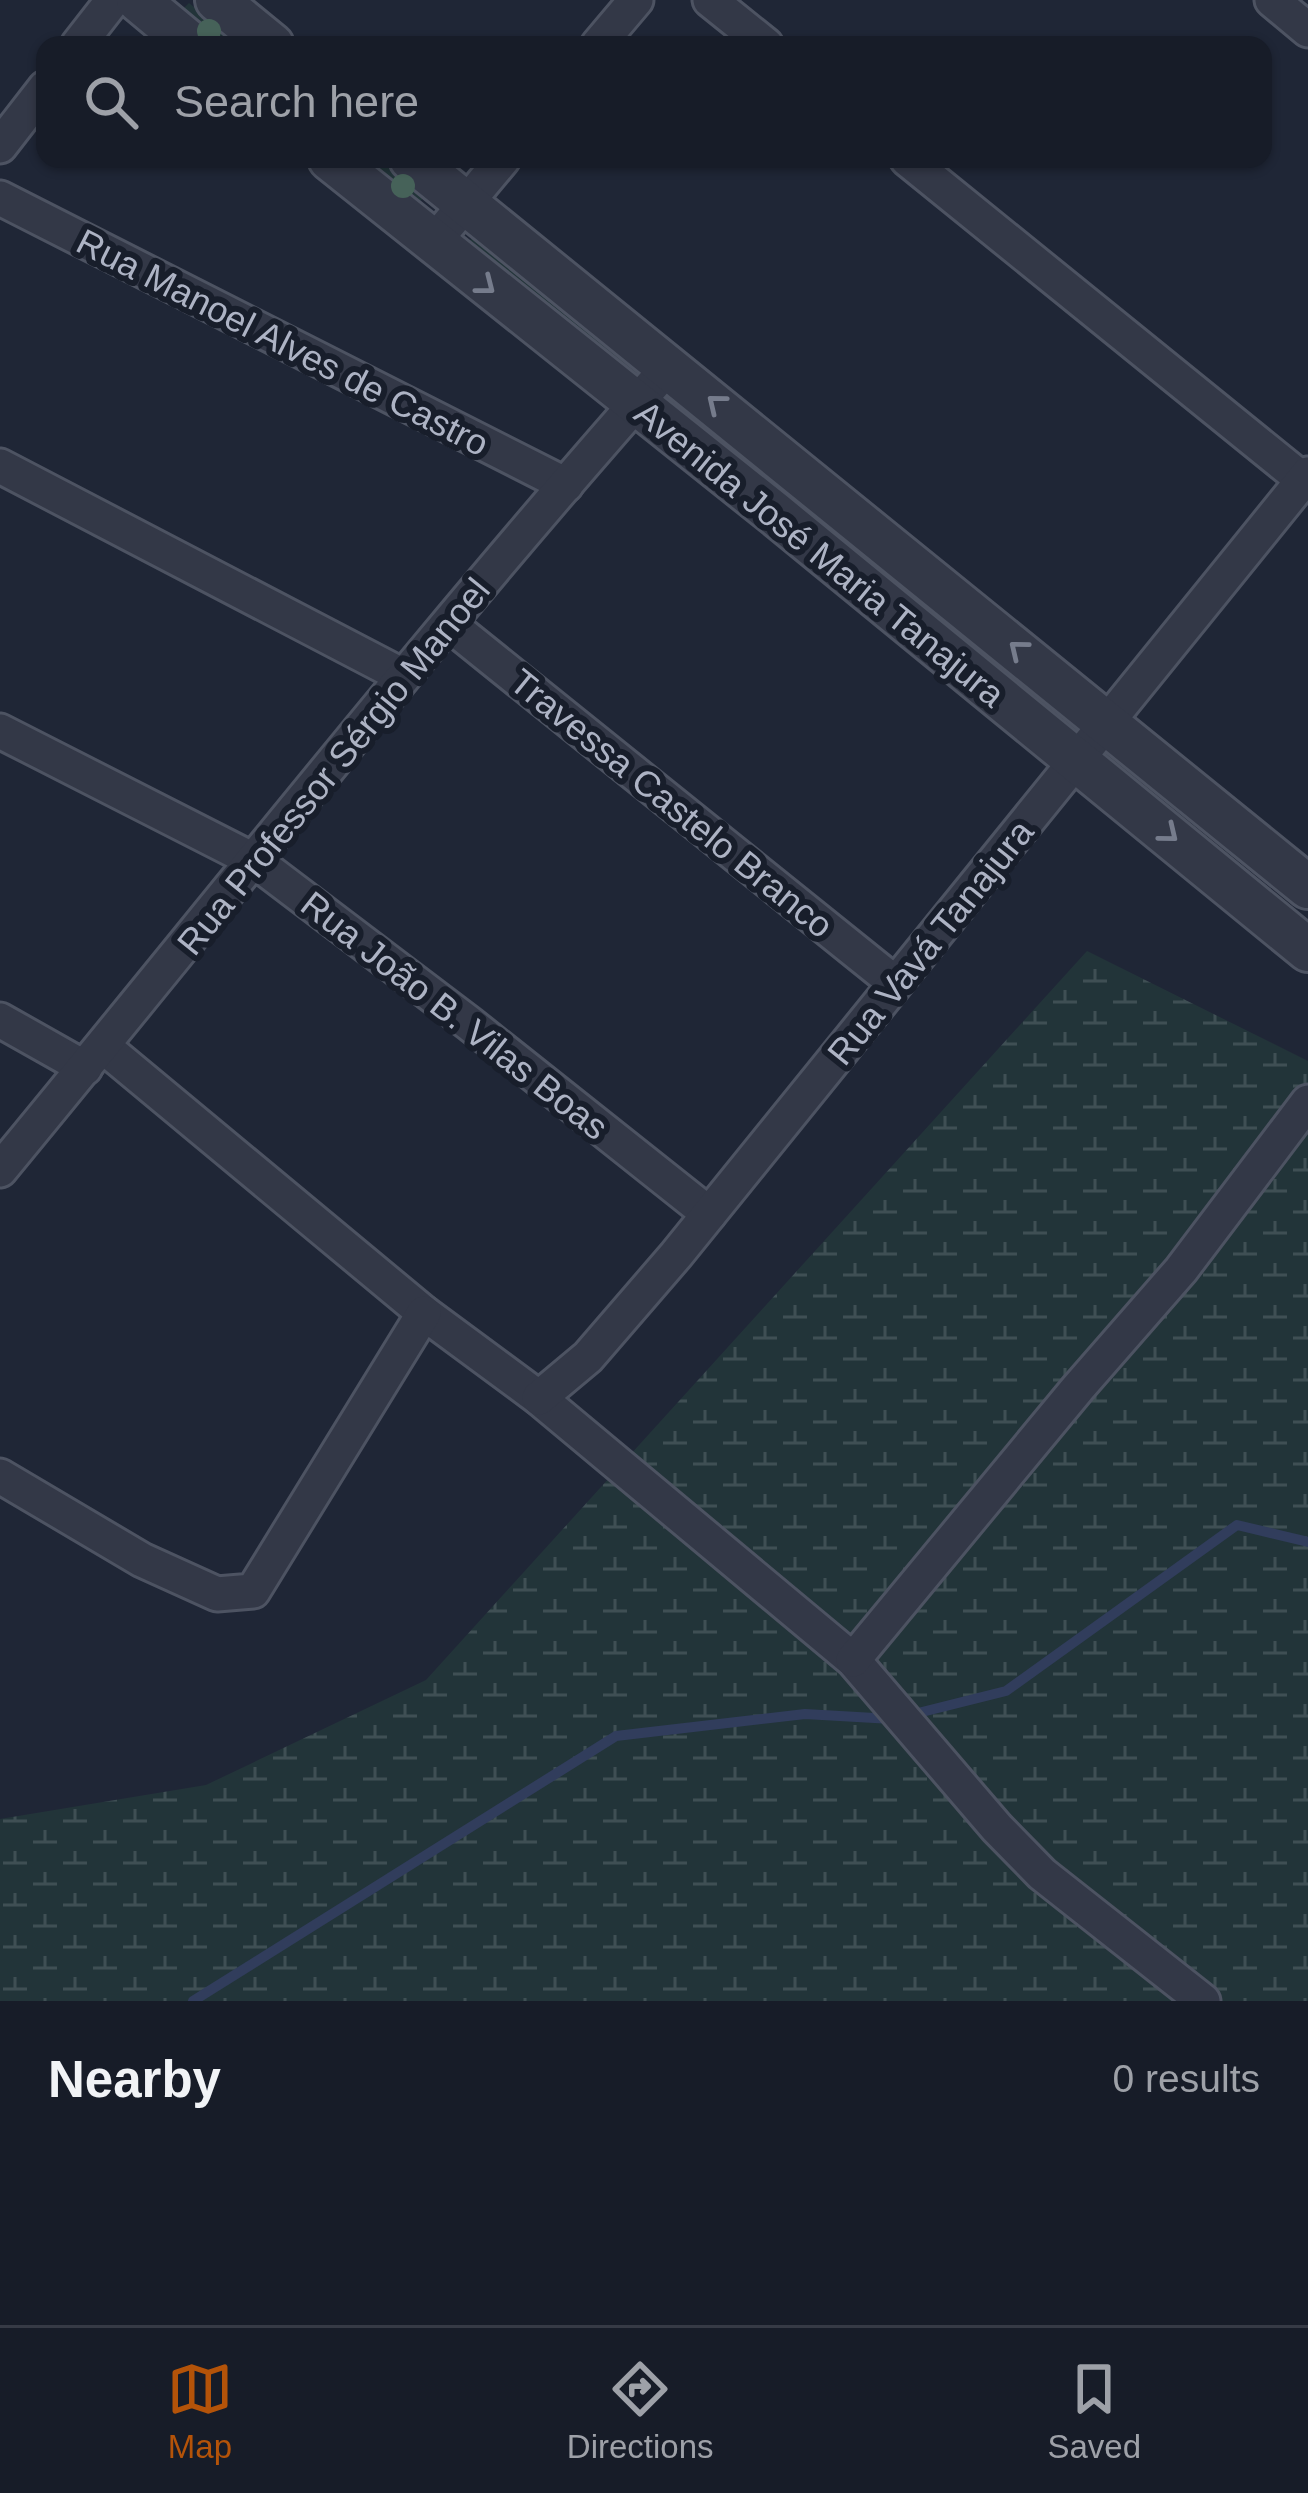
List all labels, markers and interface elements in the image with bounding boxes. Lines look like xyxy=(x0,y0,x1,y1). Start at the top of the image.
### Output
search box xyxy=(36,36,1272,168)
icon: search xyxy=(78,69,144,135)
text: Search here xyxy=(174,76,419,127)
street label: Rua Manoel Alves de Castro xyxy=(70,221,495,464)
one-way arrow xyxy=(472,272,494,293)
street label: Avenida José Maria Tanajura xyxy=(627,392,1013,716)
one-way arrow xyxy=(708,396,730,417)
street label: Rua Professor Sérgio Manoel xyxy=(169,570,498,963)
one-way arrow xyxy=(1010,642,1032,663)
street label: Travessa Castelo Branco xyxy=(502,661,841,946)
street label: Rua Vavá Tanajura xyxy=(819,811,1042,1073)
one-way arrow xyxy=(1155,820,1177,842)
street label: Rua João B. Vilas Boas xyxy=(293,883,616,1148)
text: Nearby xyxy=(48,2051,221,2108)
text: 0 results xyxy=(1113,2057,1260,2100)
tab: Map xyxy=(167,2356,233,2466)
tab: Directions xyxy=(567,2356,714,2466)
tab: Saved xyxy=(1047,2356,1141,2466)

